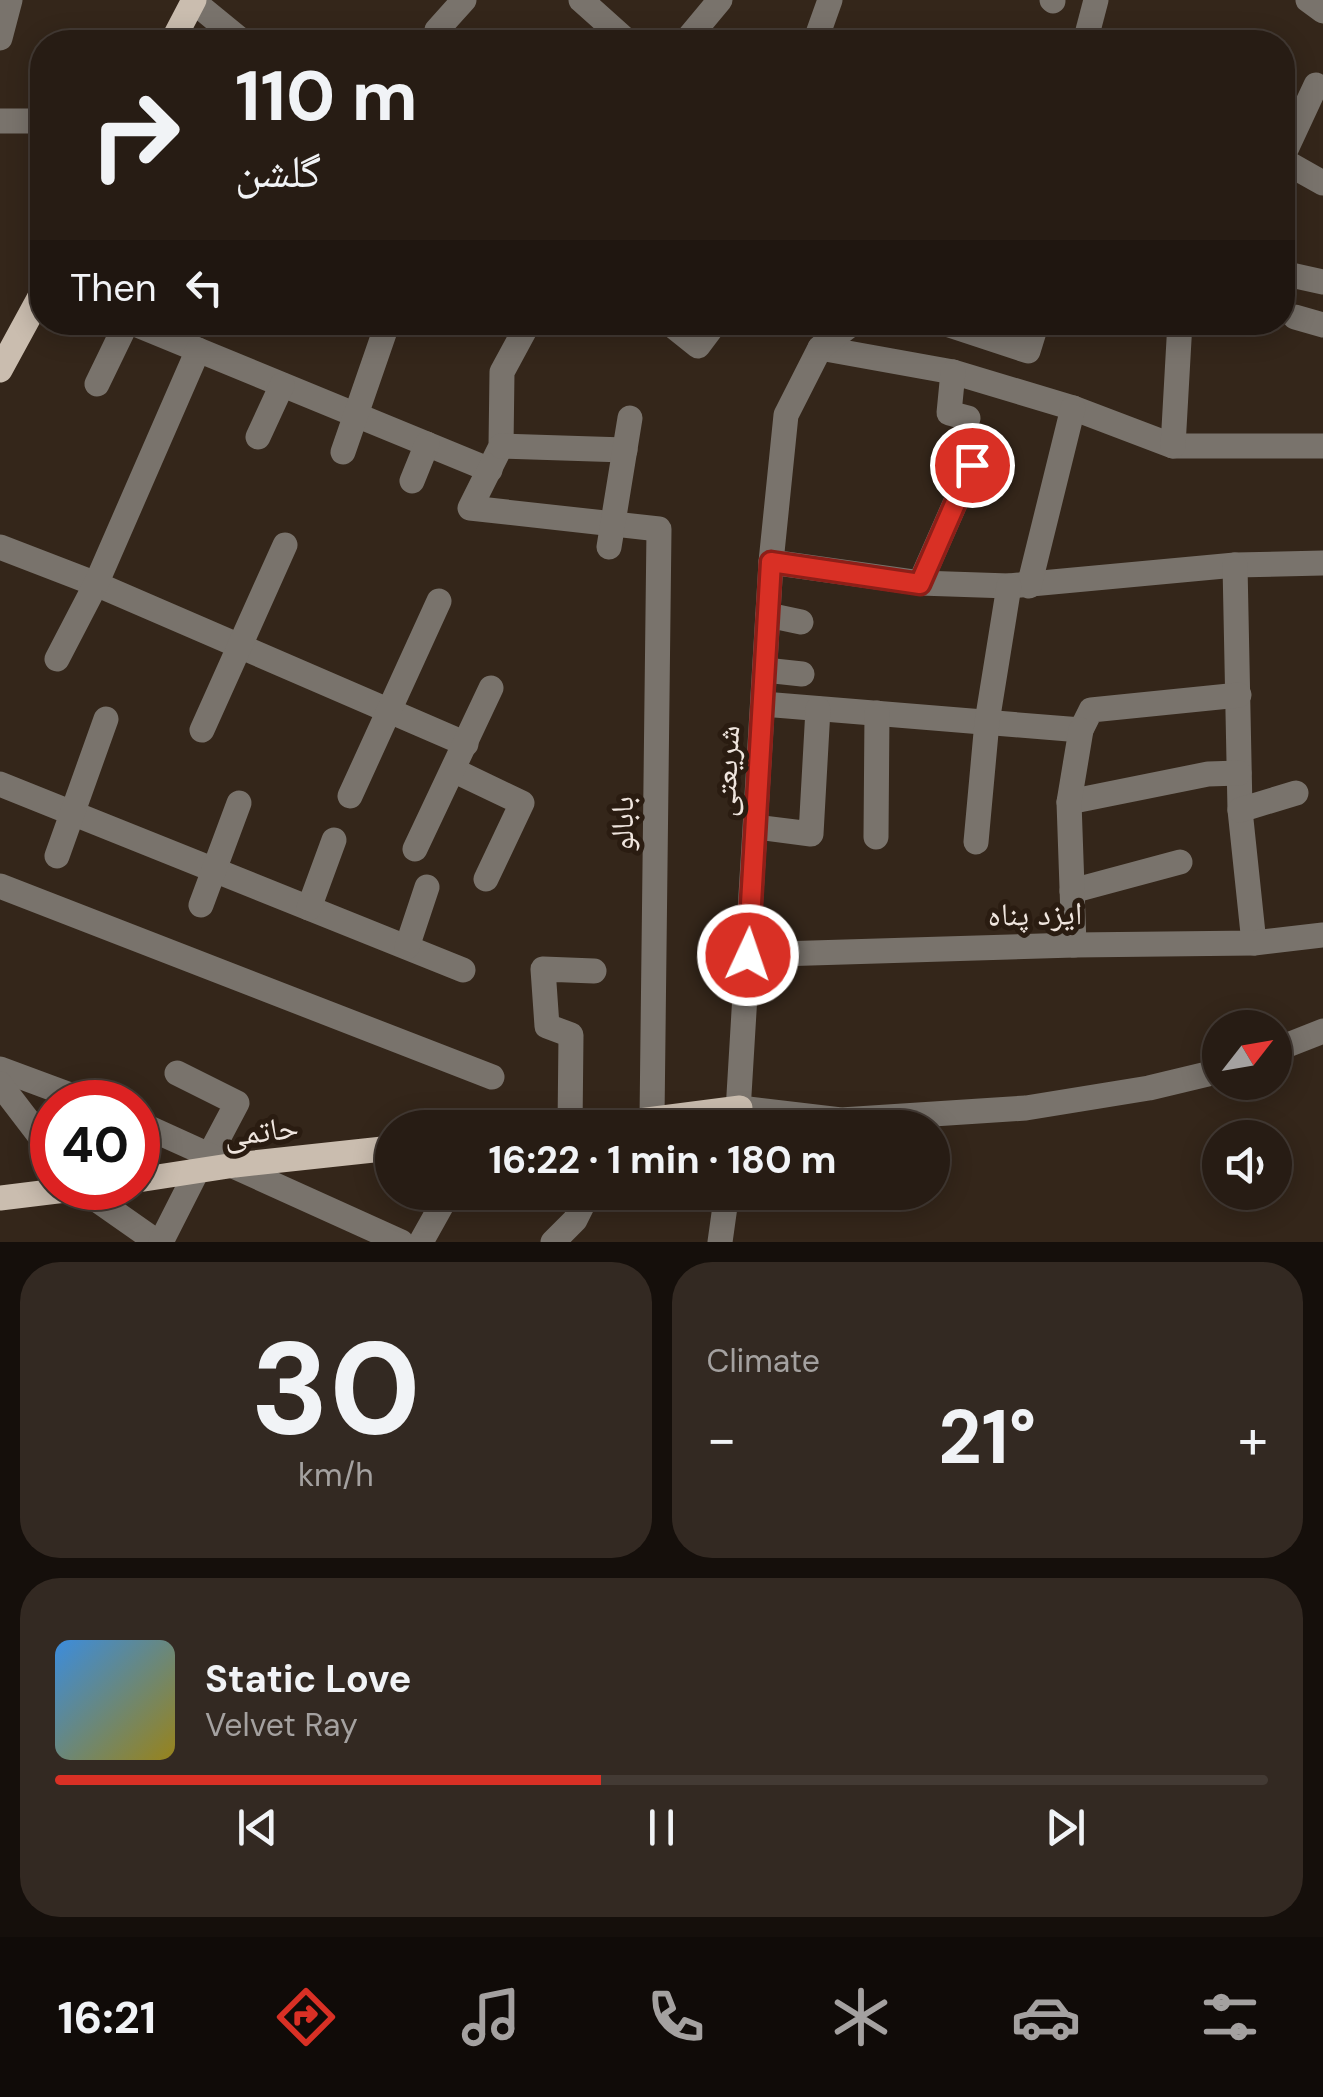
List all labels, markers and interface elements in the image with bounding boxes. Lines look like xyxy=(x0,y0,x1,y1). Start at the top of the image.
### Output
text: 110 m xyxy=(235,51,418,142)
icon: right xyxy=(70,70,200,200)
text: گلشن xyxy=(235,142,321,201)
icon: left xyxy=(177,260,232,315)
text: Then xyxy=(70,263,157,313)
pin xyxy=(930,423,1015,508)
icon: arrive xyxy=(945,438,1000,493)
street label: شریعتی xyxy=(703,724,749,818)
street label: بابالو xyxy=(601,796,643,852)
street label: ایزد پناه xyxy=(987,892,1083,936)
position arrow xyxy=(696,903,800,1007)
north arrow xyxy=(1202,1010,1292,1100)
map controls xyxy=(1202,1010,1292,1210)
speed limit sign: 40 xyxy=(30,1080,160,1210)
street label: حاتمی xyxy=(221,1106,301,1156)
button: sound xyxy=(1202,1120,1292,1210)
text: 16:22 · 1 min · 180 m xyxy=(488,1135,837,1185)
text: 30 xyxy=(251,1304,421,1473)
text: Climate xyxy=(707,1340,820,1382)
text: 21° xyxy=(938,1389,1036,1486)
text: − xyxy=(707,1403,737,1475)
text: + xyxy=(1238,1403,1268,1475)
text: km/h xyxy=(298,1454,374,1496)
text: Static Love xyxy=(205,1654,411,1704)
text: Velvet Ray xyxy=(205,1704,358,1746)
icon: previous xyxy=(230,1800,285,1855)
icon: pause xyxy=(634,1800,689,1855)
icon: next xyxy=(1038,1800,1093,1855)
icon: directions xyxy=(271,1982,341,2052)
icon: music xyxy=(456,1982,526,2052)
icon: phone xyxy=(641,1982,711,2052)
icon: climate xyxy=(826,1982,896,2052)
icon: car xyxy=(1011,1982,1081,2052)
icon: filters xyxy=(1195,1982,1265,2052)
text: 16:21 xyxy=(57,1988,156,2047)

